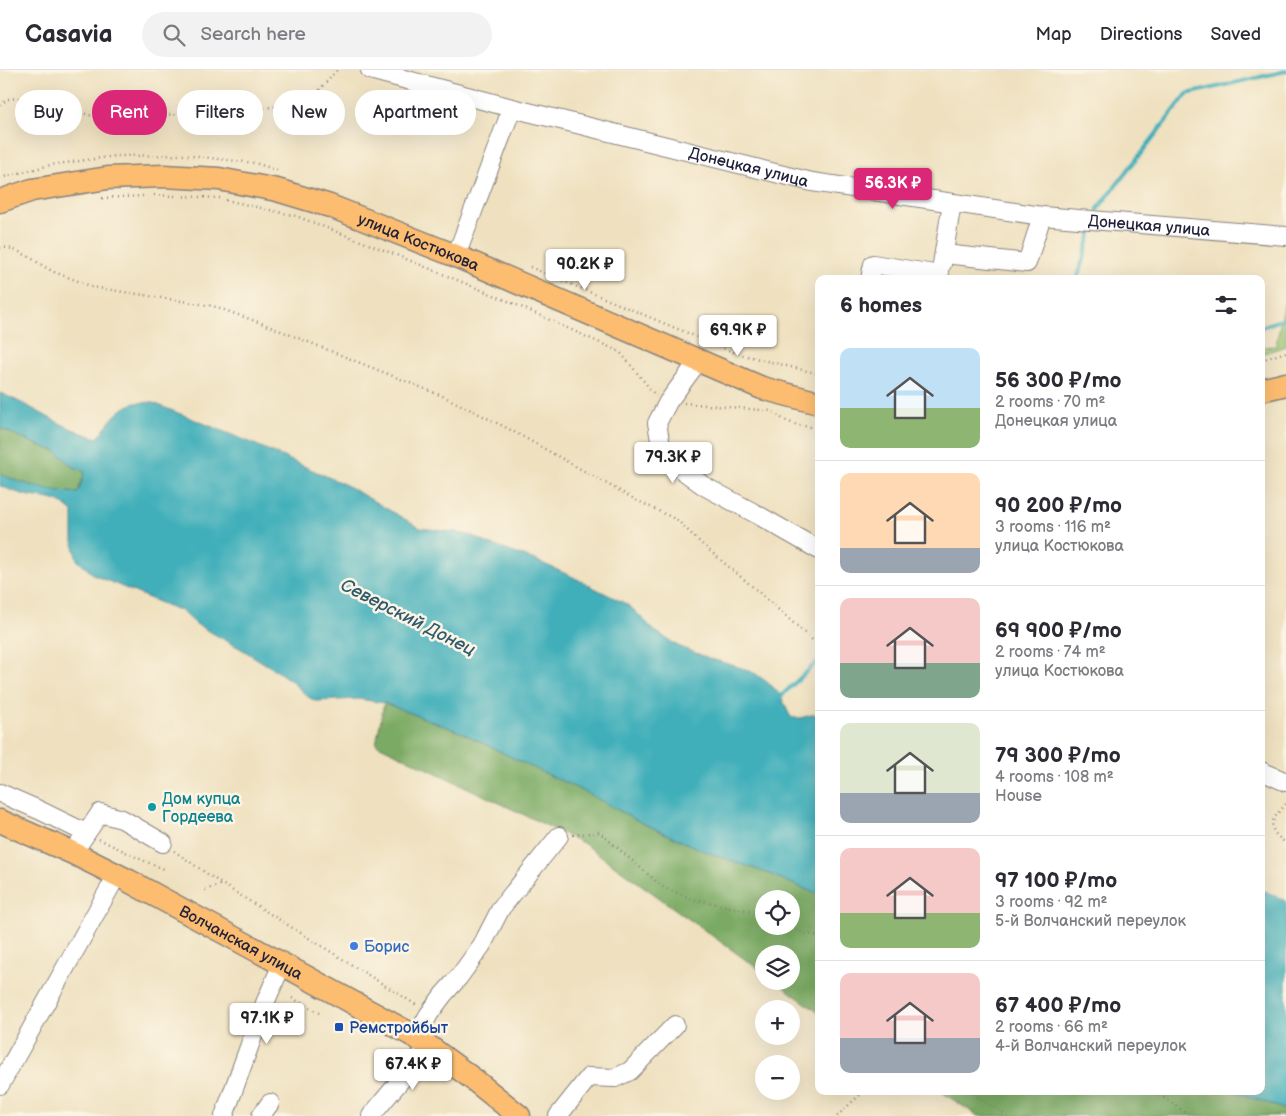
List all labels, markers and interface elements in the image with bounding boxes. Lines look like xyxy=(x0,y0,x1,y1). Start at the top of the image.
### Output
search box xyxy=(142,12,492,57)
text: Casavia xyxy=(25,20,112,49)
icon: search xyxy=(160,21,188,49)
text: Search here xyxy=(200,23,306,46)
text: Map xyxy=(1036,24,1072,45)
text: Directions xyxy=(1100,24,1182,45)
text: Saved xyxy=(1210,24,1261,45)
chip: Buy xyxy=(15,90,82,135)
chip: Rent xyxy=(92,90,167,135)
chip: Filters xyxy=(177,90,263,135)
chip: New xyxy=(273,90,345,135)
chip: Apartment xyxy=(355,90,476,135)
street label: Донецкая улица xyxy=(687,144,811,192)
pin: 56.3K ₽ xyxy=(847,168,939,210)
text: 56.3K ₽ xyxy=(865,174,921,193)
street label: улица Костюкова xyxy=(355,210,482,276)
street label: Донецкая улица xyxy=(1087,212,1211,241)
pin: 90.2K ₽ xyxy=(539,248,631,291)
text: 90.2K ₽ xyxy=(557,255,613,274)
icon: filters xyxy=(1212,291,1240,319)
text: 6 homes xyxy=(840,293,922,318)
pin: 69.9K ₽ xyxy=(692,314,784,357)
text: 69.9K ₽ xyxy=(710,321,766,340)
icon: home xyxy=(880,368,940,428)
text: 56 300 ₽/mo xyxy=(995,368,1122,393)
text: 2 rooms · 70 m² xyxy=(995,393,1105,412)
text: Донецкая улица xyxy=(995,412,1117,431)
pin: 79.3K ₽ xyxy=(627,442,719,484)
text: 79.3K ₽ xyxy=(645,448,701,467)
icon: home xyxy=(880,493,940,553)
text: 90 200 ₽/mo xyxy=(995,493,1122,518)
text: 3 rooms · 116 m² xyxy=(995,518,1111,537)
text: улица Костюкова xyxy=(995,537,1124,556)
water label: Северский Донец xyxy=(337,574,479,661)
icon: home xyxy=(880,618,940,678)
text: 69 900 ₽/mo xyxy=(995,618,1122,643)
text: 2 rooms · 74 m² xyxy=(995,643,1106,662)
text: улица Костюкова xyxy=(995,662,1124,681)
icon: home xyxy=(880,743,940,803)
text: 79 300 ₽/mo xyxy=(995,743,1121,768)
text: 4 rooms · 108 m² xyxy=(995,768,1114,787)
text: House xyxy=(995,787,1042,806)
place label: Дом купца Гордеева xyxy=(162,790,241,827)
marker: Дом купца Гордеева xyxy=(146,801,158,813)
icon: home xyxy=(880,868,940,928)
text: 97 100 ₽/mo xyxy=(995,868,1117,893)
map controls xyxy=(755,890,800,1100)
button: locate xyxy=(755,890,800,935)
text: 3 rooms · 92 m² xyxy=(995,893,1108,912)
street label: Волчанская улица xyxy=(176,902,306,985)
text: 5-й Волчанский переулок xyxy=(995,912,1186,931)
place label: Борис xyxy=(364,938,409,957)
marker: Борис xyxy=(348,940,360,952)
button: layers xyxy=(755,945,800,990)
icon: home xyxy=(880,993,940,1053)
text: 67 400 ₽/mo xyxy=(995,993,1121,1018)
button: + xyxy=(755,1000,800,1045)
pin: 97.1K ₽ xyxy=(221,1002,313,1045)
text: 97.1K ₽ xyxy=(241,1009,293,1028)
text: 2 rooms · 66 m² xyxy=(995,1018,1108,1037)
place label: Ремстройбыт xyxy=(349,1019,449,1038)
marker: Ремстройбыт xyxy=(333,1021,345,1033)
text: 4-й Волчанский переулок xyxy=(995,1037,1187,1056)
pin: 67.4K ₽ xyxy=(367,1048,459,1091)
text: 67.4K ₽ xyxy=(385,1055,441,1074)
button: − xyxy=(755,1055,800,1100)

